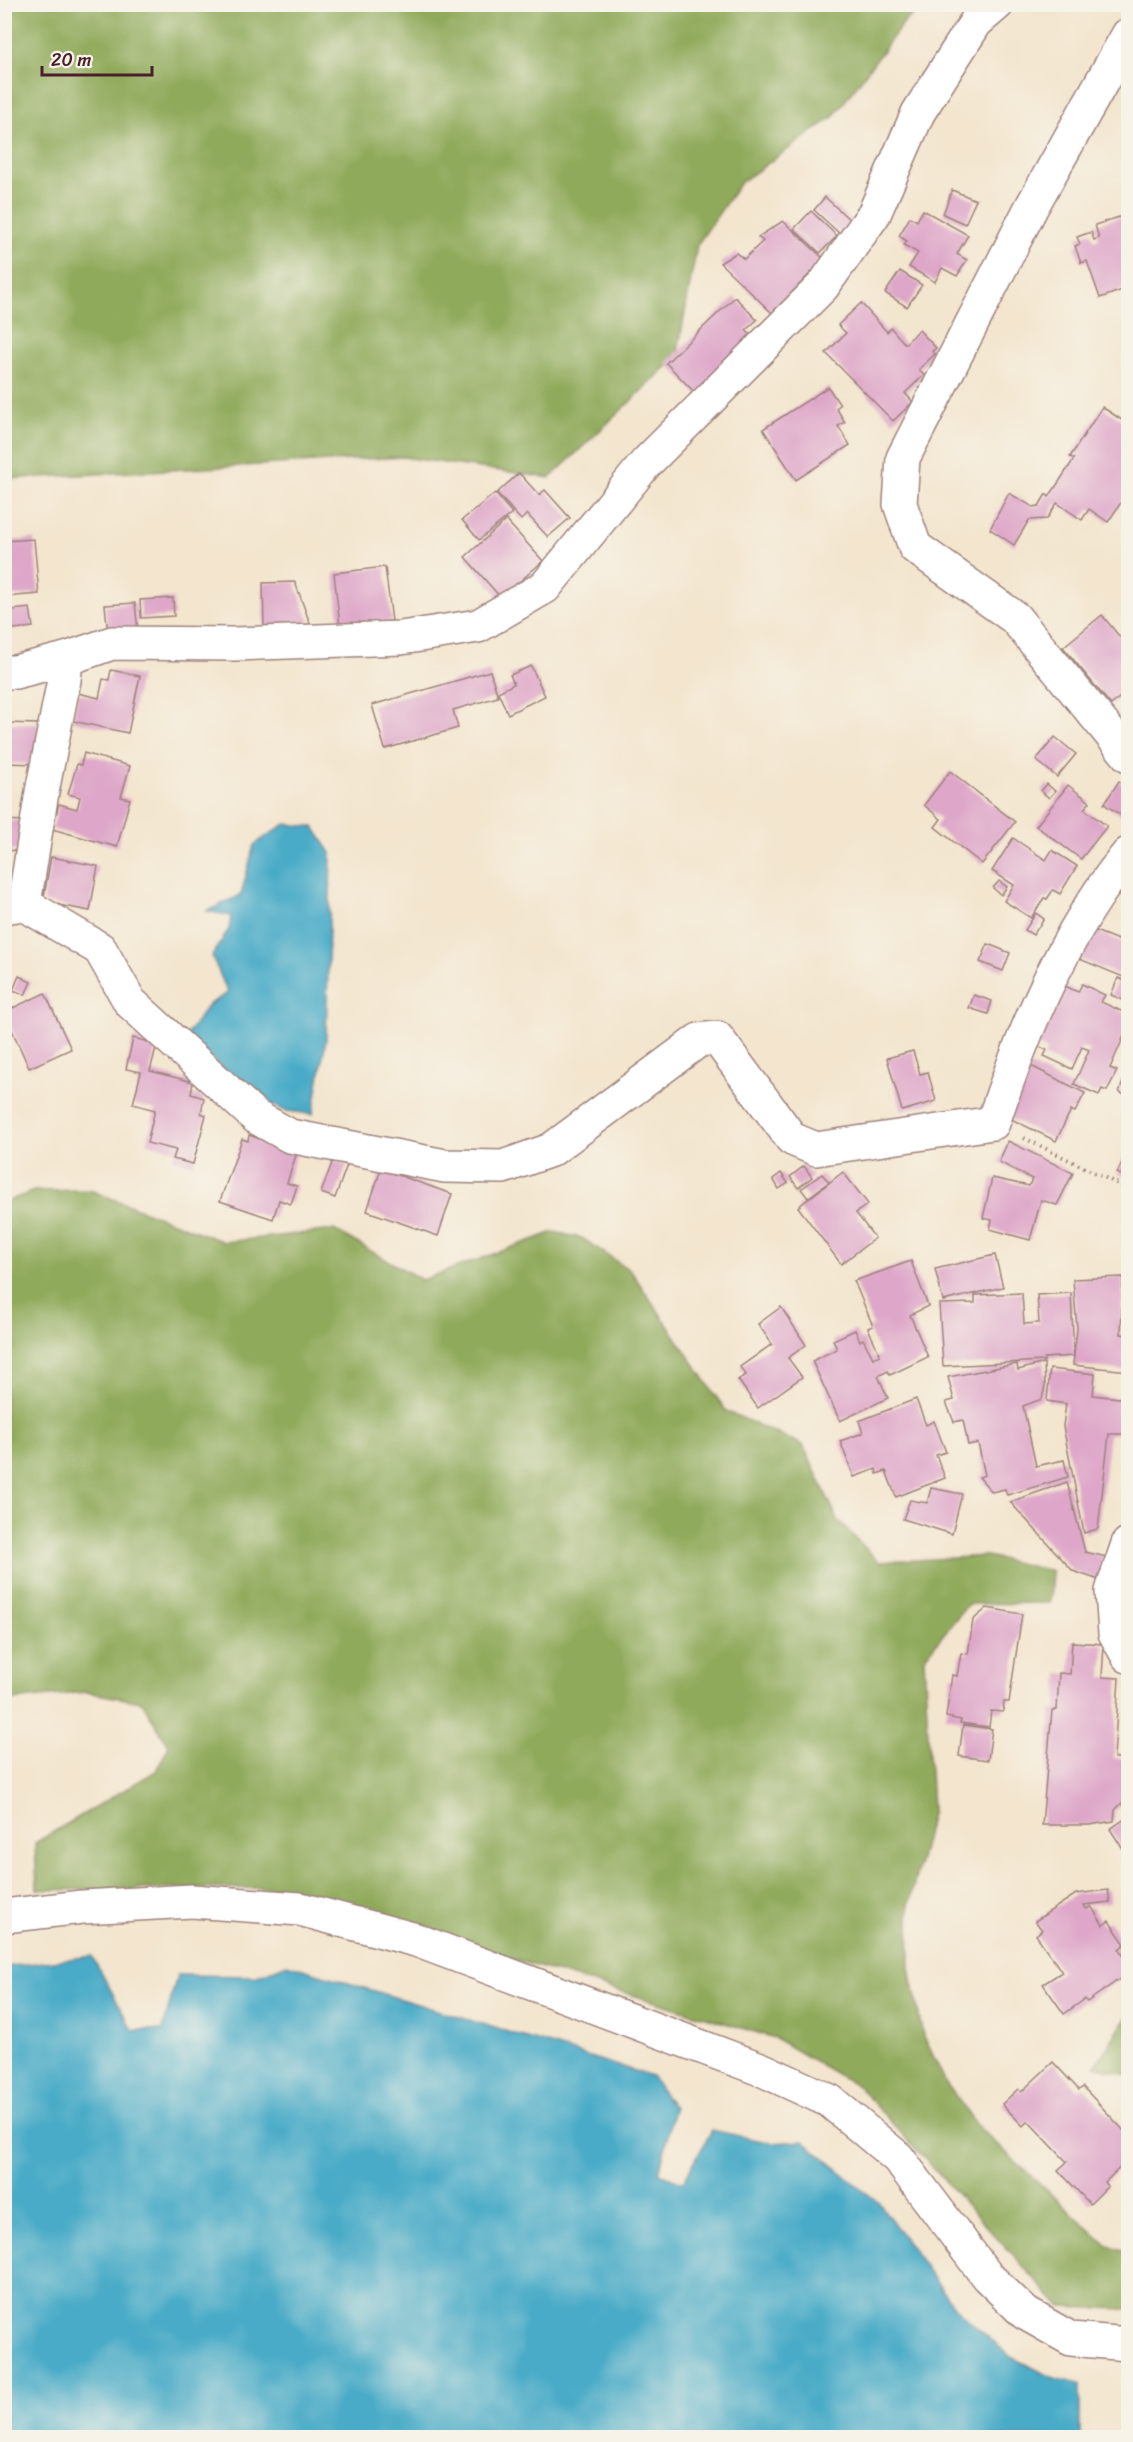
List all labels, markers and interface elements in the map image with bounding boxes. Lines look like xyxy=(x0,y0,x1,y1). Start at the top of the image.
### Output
scale bar xyxy=(42,39,152,77)
text: 20 m xyxy=(51,44,91,76)

